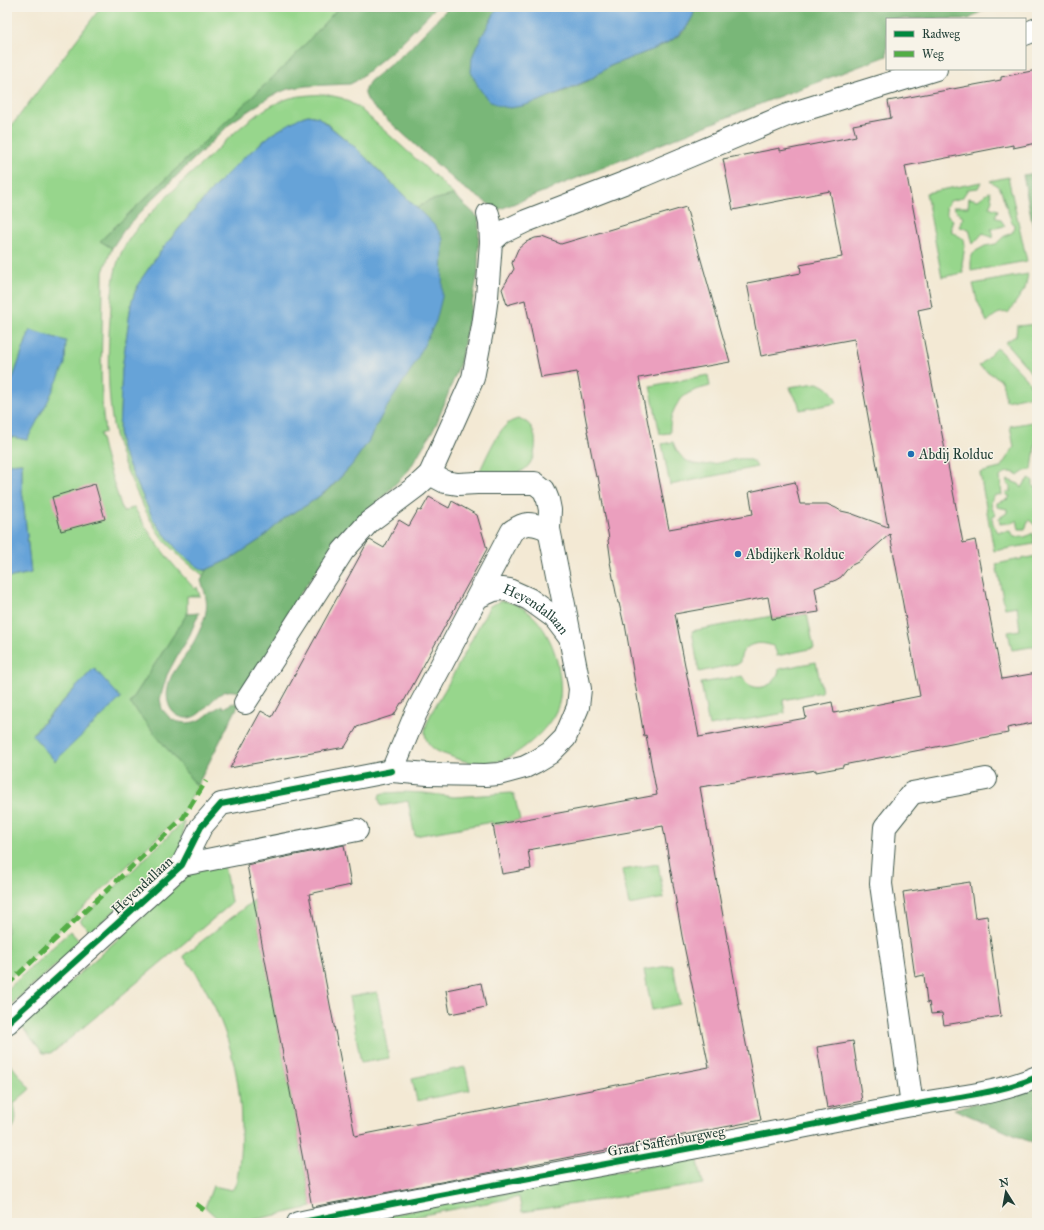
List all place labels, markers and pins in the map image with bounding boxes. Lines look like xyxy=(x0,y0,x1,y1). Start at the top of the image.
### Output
place label: Abdij Rolduc xyxy=(918,446,994,463)
marker: Abdij Rolduc xyxy=(906,449,916,459)
place label: Abdijkerk Rolduc xyxy=(745,546,844,563)
marker: Abdijkerk Rolduc xyxy=(733,549,743,559)

